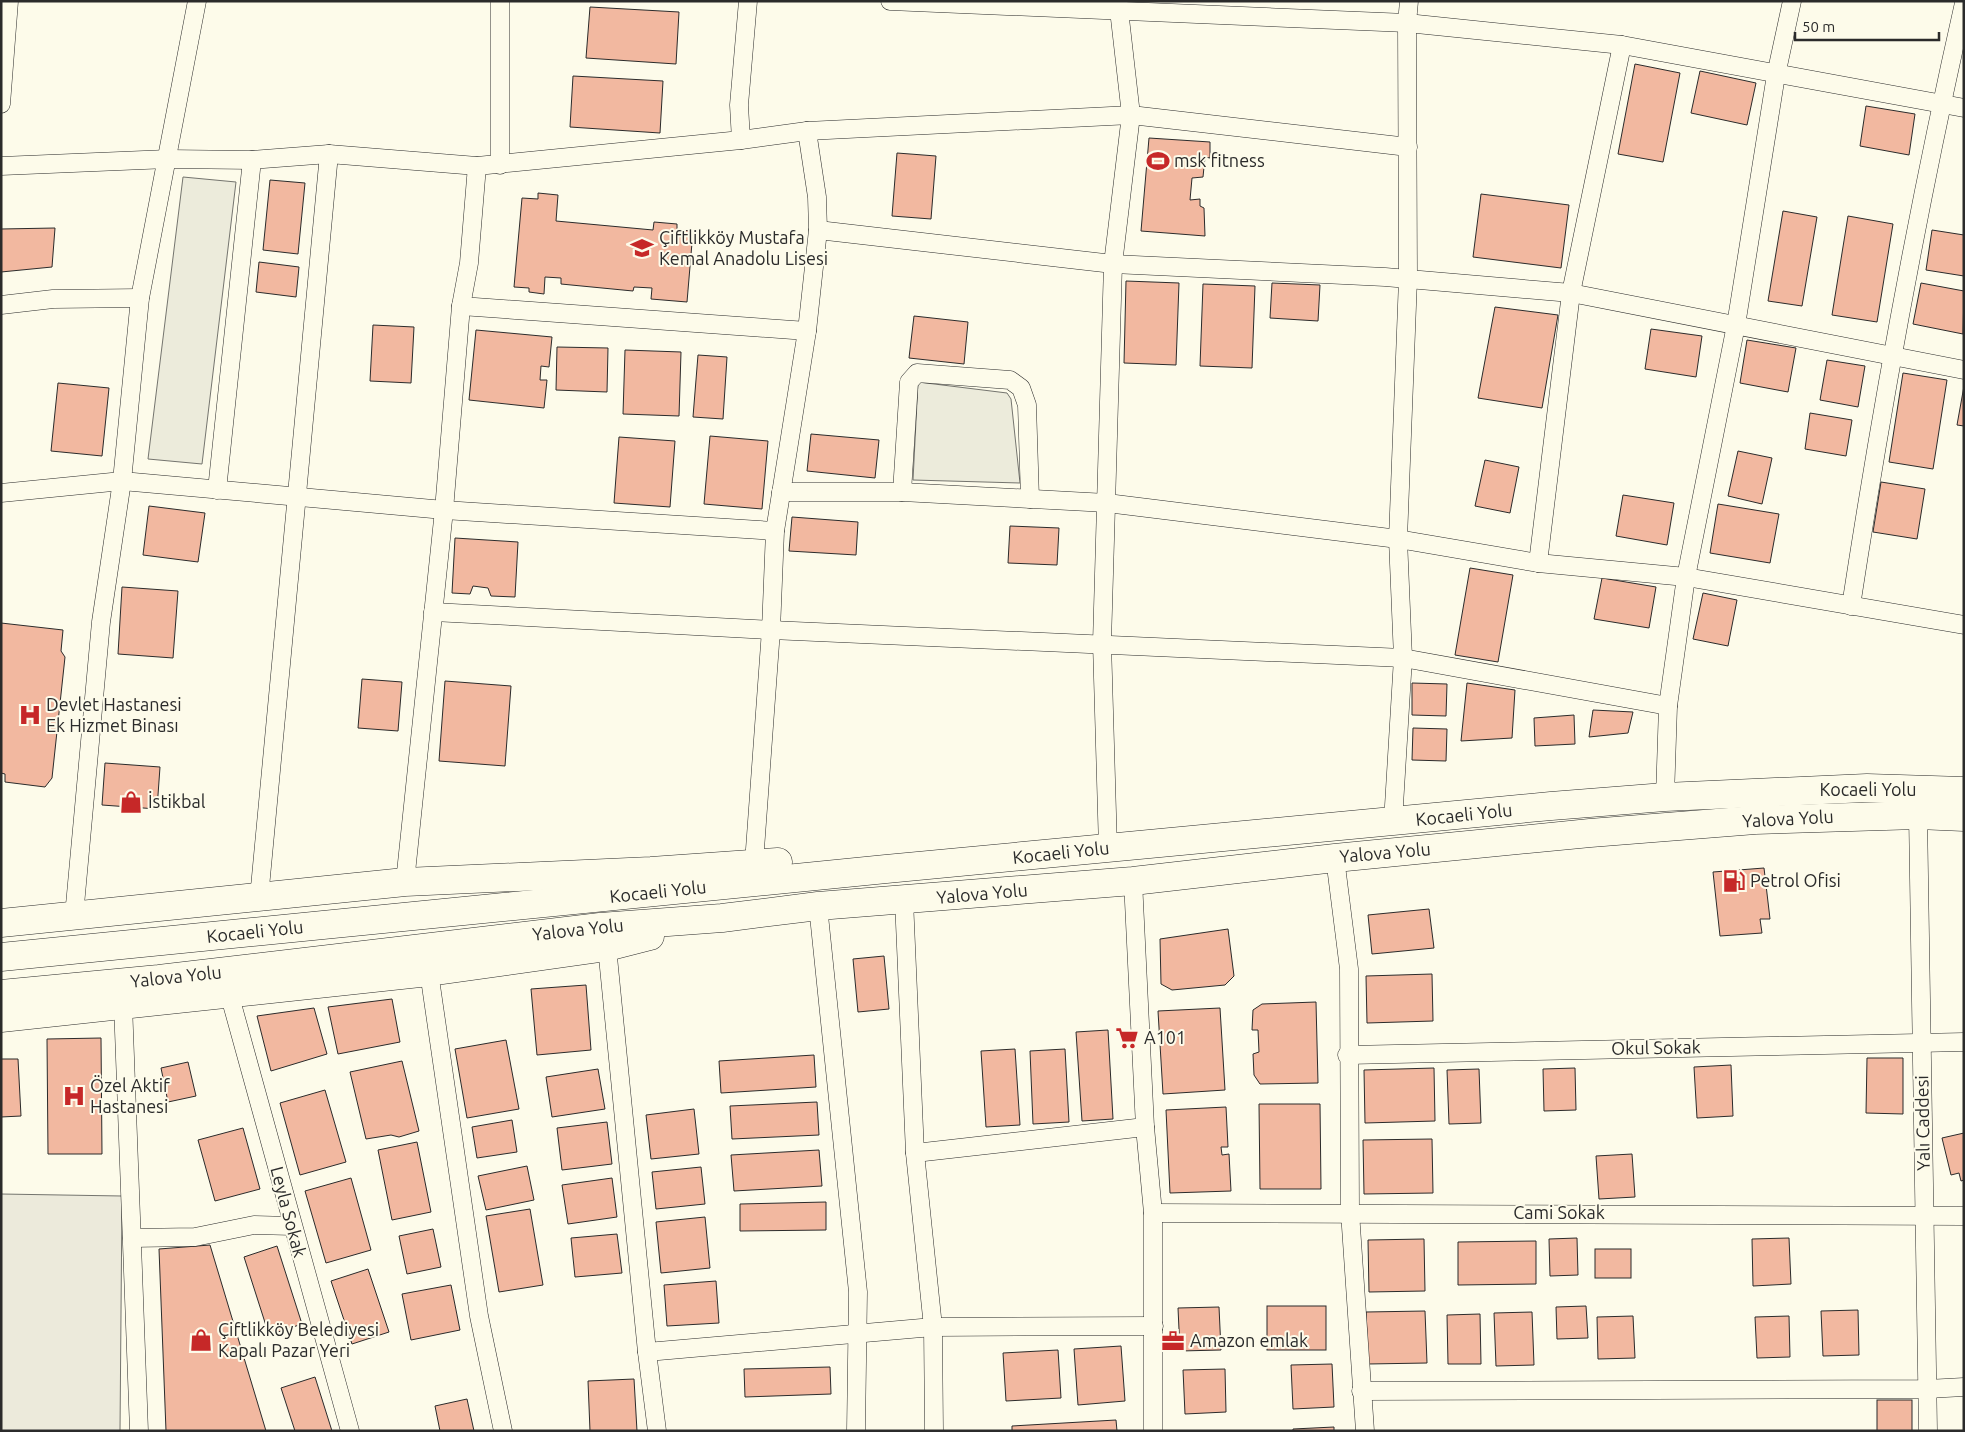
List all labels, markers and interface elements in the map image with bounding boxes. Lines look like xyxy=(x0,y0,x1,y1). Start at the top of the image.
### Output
scale bar xyxy=(1795,10,1939,42)
text: 50 m xyxy=(1802,18,1835,35)
sports icon: msk fitness xyxy=(1145,148,1171,174)
place label: msk fitness xyxy=(1174,150,1265,170)
place label: Çiftlikköy Mustafa Kemal Anadolu Lisesi xyxy=(659,227,828,268)
school or university icon: Çiftlikköy Mustafa Kemal Anadolu Lisesi xyxy=(629,235,655,261)
place label: Devlet Hastanesi Ek Hizmet Binası xyxy=(46,694,182,735)
hospital icon: Devlet Hastanesi Ek Hizmet Binası xyxy=(17,702,43,728)
street label: Kocaeli̇ Yolu xyxy=(1819,779,1917,799)
shop icon: İstikbal xyxy=(118,789,144,815)
place label: İstikbal xyxy=(148,791,206,811)
street label: Kocaeli̇ Yolu xyxy=(1415,799,1513,829)
street label: Yalova Yolu xyxy=(1742,806,1834,830)
street label: Kocaeli̇ Yolu xyxy=(1012,837,1110,867)
street label: Yalova Yolu xyxy=(1338,838,1431,866)
fuel station icon: Petrol Ofisi xyxy=(1721,868,1747,894)
place label: Petrol Ofisi xyxy=(1750,870,1841,890)
street label: Kocaeli̇ Yolu xyxy=(609,876,707,906)
street label: Yalova Yolu xyxy=(935,879,1028,907)
street label: Yalova Yolu xyxy=(531,914,624,944)
street label: Kocaeli̇ Yolu xyxy=(206,916,304,946)
street label: Yalova Yolu xyxy=(129,961,222,991)
supermarket icon: A101 xyxy=(1114,1025,1140,1051)
place label: A101 xyxy=(1144,1027,1186,1047)
street label: Okul Sokak xyxy=(1611,1036,1701,1058)
place label: Özel Aktif Hastanesi xyxy=(90,1075,170,1116)
street label: Yalı Caddesi xyxy=(1911,1075,1933,1171)
hospital icon: Özel Aktif Hastanesi xyxy=(61,1083,87,1109)
street label: Leyla Sokak xyxy=(267,1164,311,1259)
street label: Cami Sokak xyxy=(1513,1202,1605,1222)
place label: Çiftlikköy Belediyesi Kapalı Pazar Yeri xyxy=(218,1319,379,1360)
shop icon: Çiftlikköy Belediyesi Kapalı Pazar Yeri xyxy=(188,1327,214,1353)
office icon: Amazon emlak xyxy=(1160,1328,1186,1354)
place label: Amazon emlak xyxy=(1190,1330,1308,1350)

